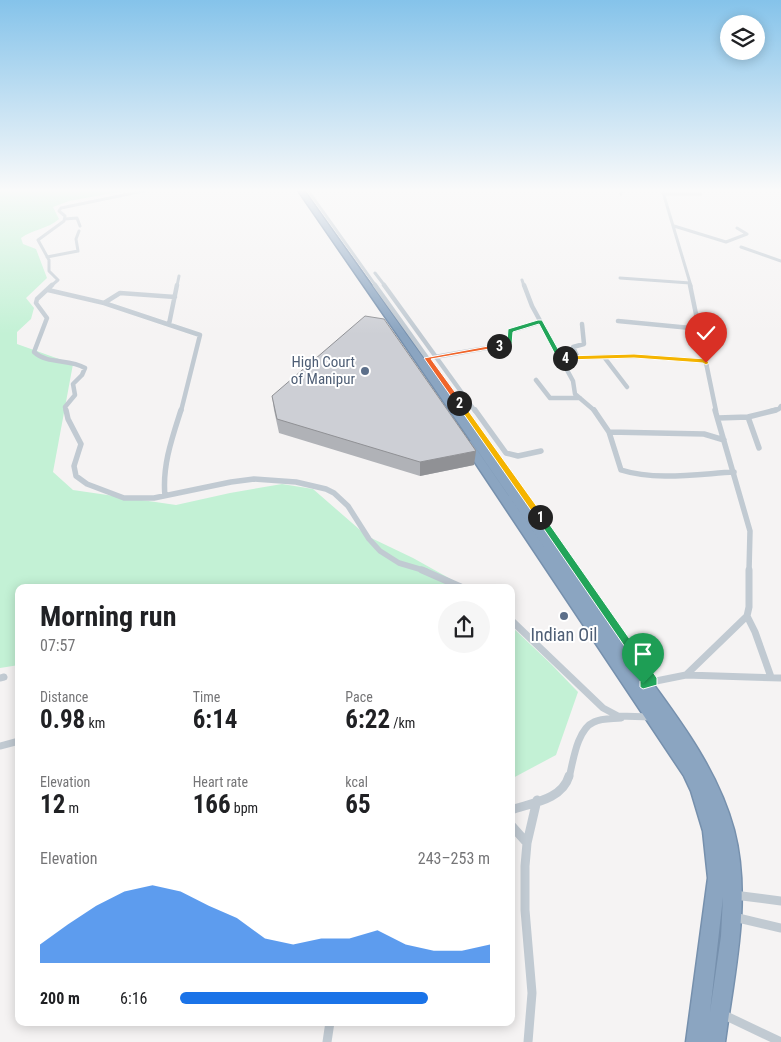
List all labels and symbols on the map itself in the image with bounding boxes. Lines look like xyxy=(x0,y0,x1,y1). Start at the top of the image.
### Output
pin xyxy=(685,312,727,363)
pin: 3 xyxy=(486,334,512,358)
pin: 4 xyxy=(552,346,578,370)
place label: High Court of Manipur xyxy=(291,353,355,388)
marker: High Court of Manipur xyxy=(359,365,371,377)
pin: 2 xyxy=(446,390,472,416)
pin: 1 xyxy=(528,504,552,530)
marker: Indian Oil xyxy=(558,610,570,622)
place label: Indian Oil xyxy=(531,624,597,645)
pin xyxy=(622,633,664,684)

